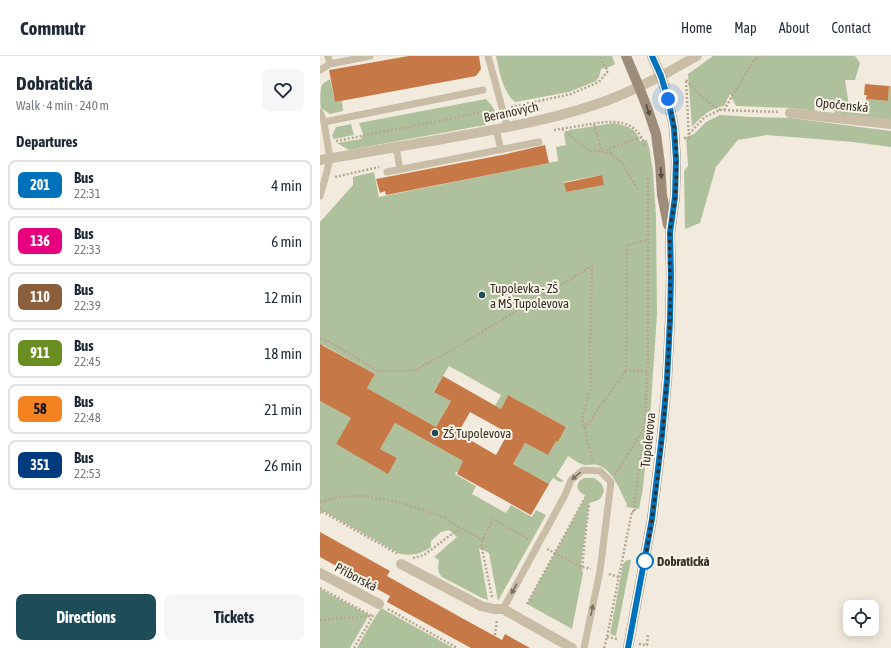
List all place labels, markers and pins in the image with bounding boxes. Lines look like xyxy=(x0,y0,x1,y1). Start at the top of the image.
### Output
place label: Tupolevka - ZŠ a MŠ Tupolevova xyxy=(490,281,569,311)
marker: Tupolevka - ZŠ a MŠ Tupolevova xyxy=(477,290,487,300)
place label: ZŠ Tupolevova xyxy=(443,426,511,441)
marker: ZŠ Tupolevova xyxy=(430,428,440,438)
marker: Dobratická xyxy=(636,552,654,570)
place label: Dobratická xyxy=(657,554,709,569)

